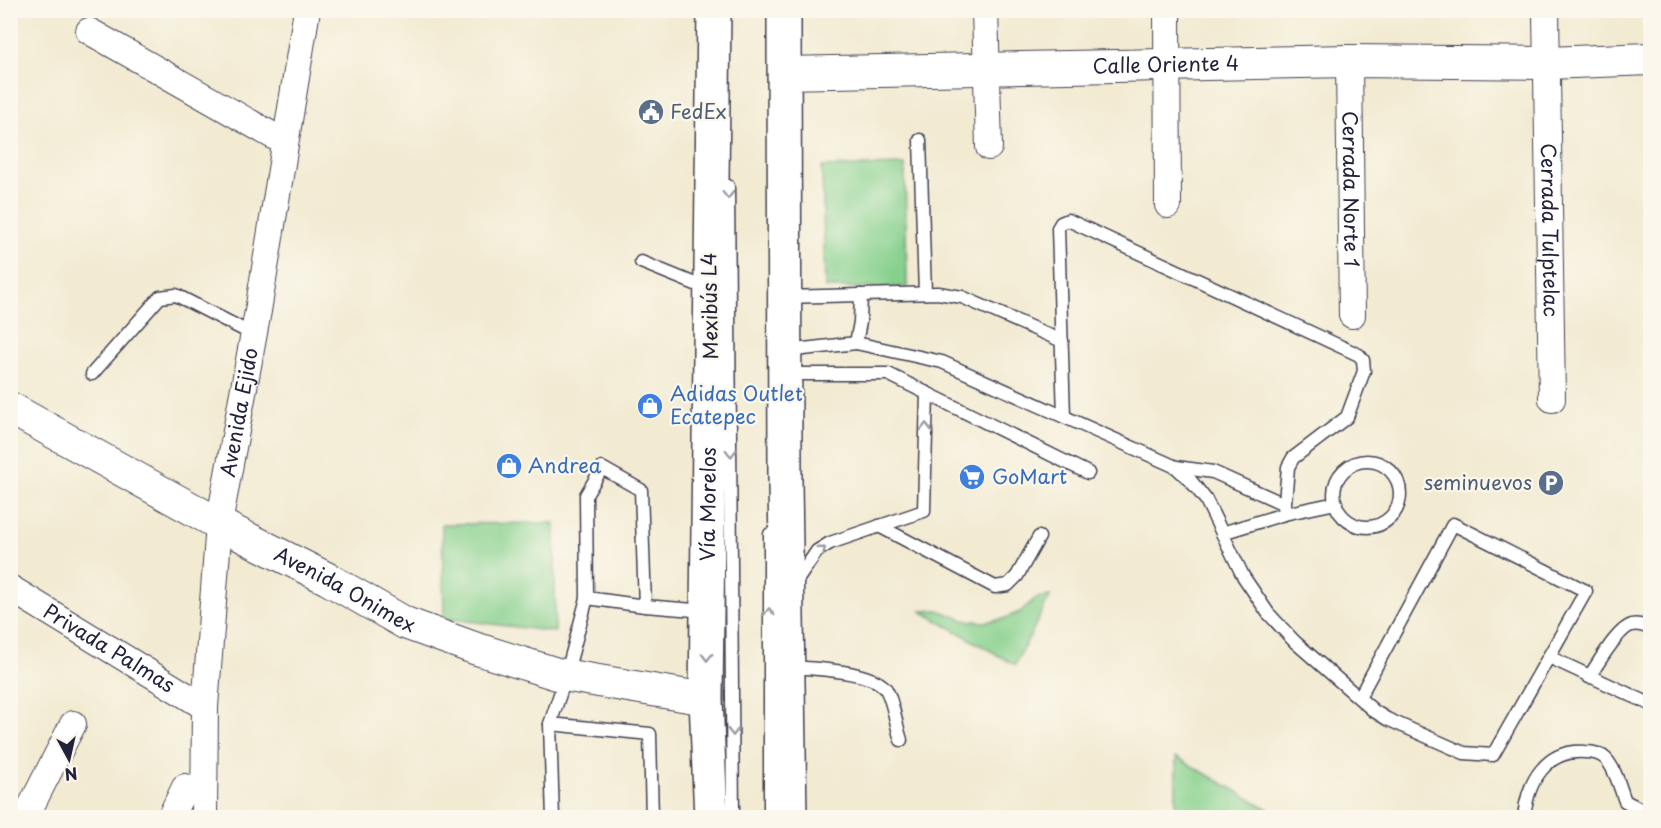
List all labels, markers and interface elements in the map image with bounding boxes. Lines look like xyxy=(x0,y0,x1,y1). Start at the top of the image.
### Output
street label: Calle Oriente 4 xyxy=(1092,47,1239,80)
place label: FedEx xyxy=(670,96,727,126)
public building icon: FedEx xyxy=(636,97,666,127)
street label: Cerrada Norte 1 xyxy=(1336,111,1367,267)
street label: Cerrada Tulptelac xyxy=(1534,143,1567,317)
one-way arrow xyxy=(722,190,734,199)
street label: Mexibús L4 xyxy=(693,252,725,360)
street label: Avenida Ejido xyxy=(212,345,265,479)
place label: Adidas Outlet Ecatepec xyxy=(670,378,803,431)
shop icon: Adidas Outlet Ecatepec xyxy=(635,391,665,421)
one-way arrow xyxy=(920,422,932,431)
street label: Vía Morelos xyxy=(692,447,723,561)
one-way arrow xyxy=(725,448,737,457)
place label: Andrea xyxy=(528,450,602,480)
shop icon: Andrea xyxy=(494,451,524,481)
place label: GoMart xyxy=(992,461,1067,491)
supermarket icon: GoMart xyxy=(957,462,987,492)
place label: seminuevos xyxy=(1424,467,1532,497)
parking icon: seminuevos xyxy=(1536,468,1566,498)
street label: Avenida Onimex xyxy=(270,538,419,639)
one-way arrow xyxy=(815,547,826,558)
street label: Privada Palmas xyxy=(38,596,181,699)
one-way arrow xyxy=(763,608,775,617)
one-way arrow xyxy=(701,652,713,661)
one-way arrow xyxy=(727,727,739,736)
north arrow xyxy=(39,729,99,789)
text: N xyxy=(63,762,79,788)

